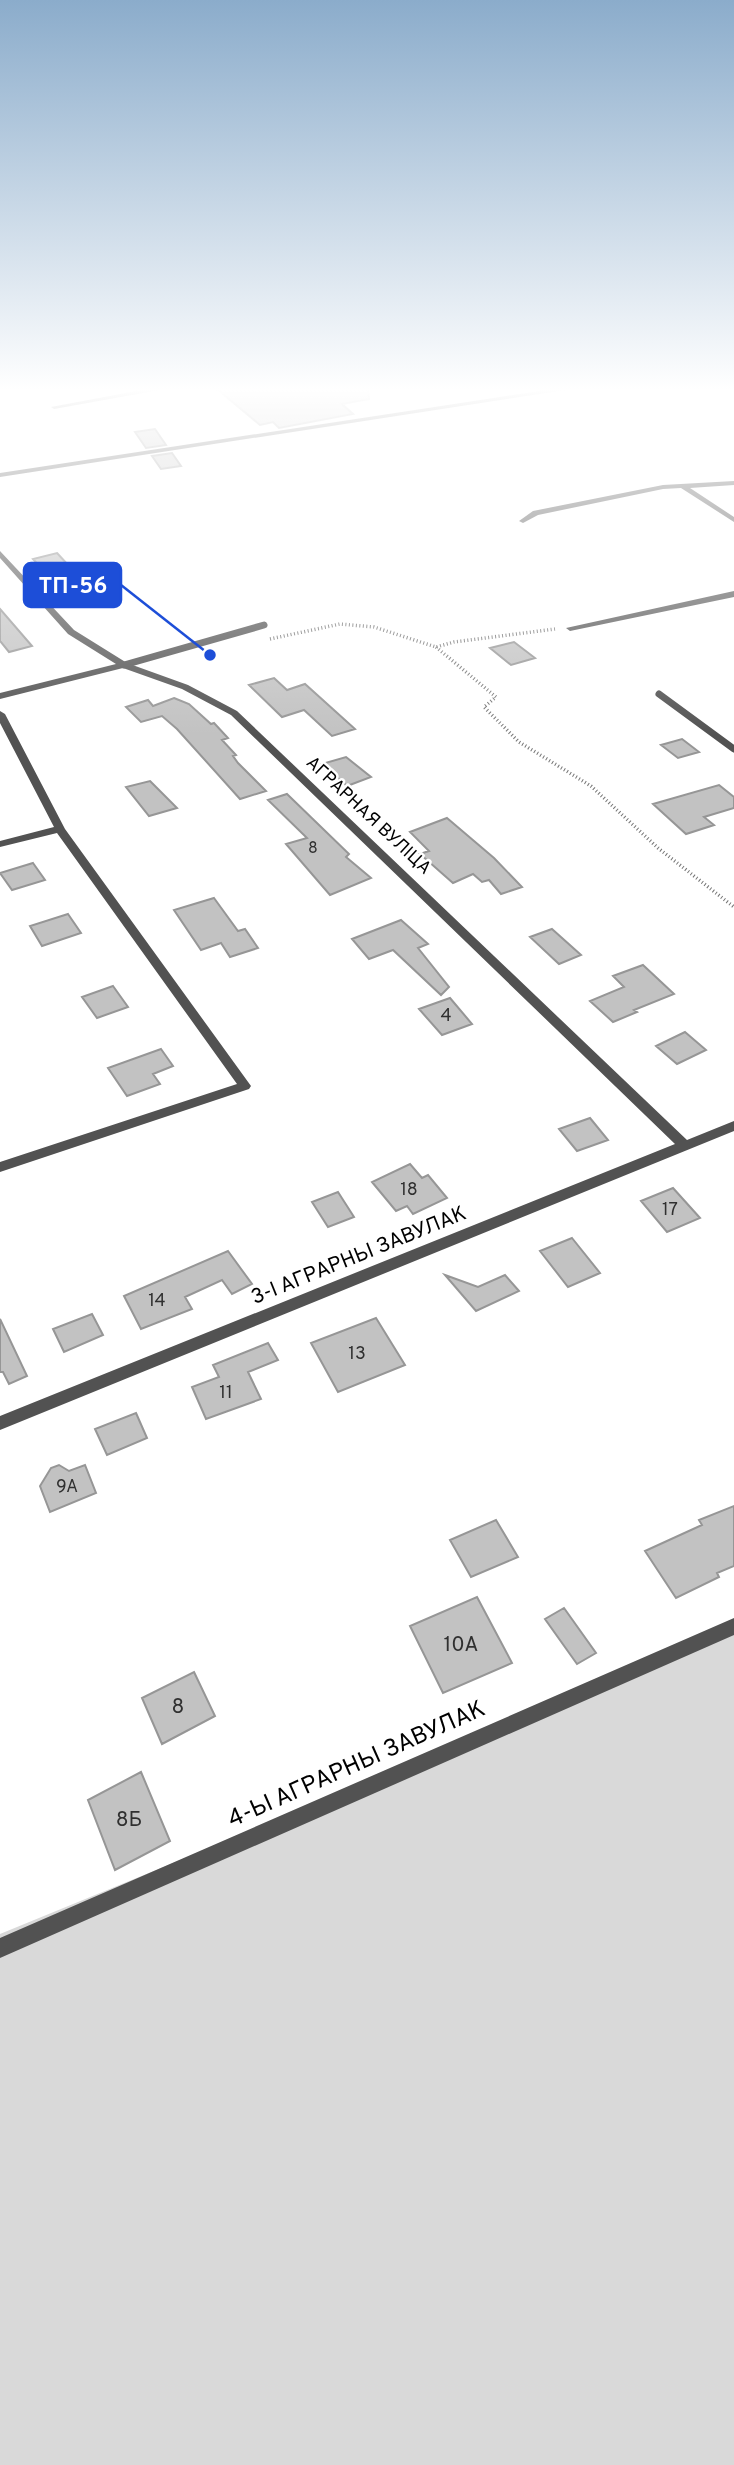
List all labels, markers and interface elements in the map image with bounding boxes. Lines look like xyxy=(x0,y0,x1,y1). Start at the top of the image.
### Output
callout: ТП-56 xyxy=(24,563,121,607)
text: ТП-56 xyxy=(39,573,107,602)
street label: АГРАРНАЯ ВУЛІЦА xyxy=(300,752,436,880)
house number: 8 xyxy=(308,839,318,859)
house number: 4 xyxy=(440,1005,452,1028)
house number: 18 xyxy=(400,1179,418,1202)
house number: 17 xyxy=(662,1199,678,1222)
street label: 3-І АГРАРНЫ ЗАВУЛАК xyxy=(247,1200,471,1312)
house number: 14 xyxy=(148,1290,166,1313)
house number: 13 xyxy=(348,1343,366,1366)
house number: 11 xyxy=(219,1382,233,1405)
house number: 9А xyxy=(56,1476,78,1499)
house number: 10А xyxy=(444,1632,478,1659)
house number: 8 xyxy=(172,1694,184,1721)
street label: 4-Ы АГРАРНЫ ЗАВУЛАК xyxy=(224,1695,490,1835)
house number: 8Б xyxy=(116,1807,142,1834)

